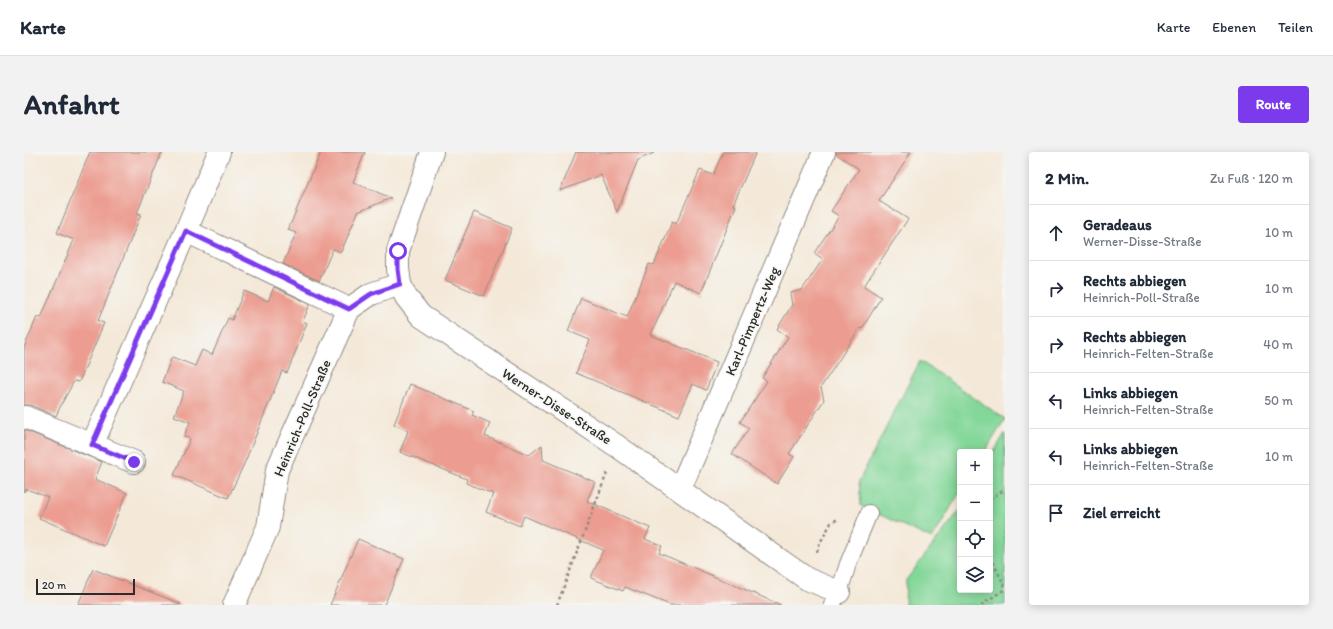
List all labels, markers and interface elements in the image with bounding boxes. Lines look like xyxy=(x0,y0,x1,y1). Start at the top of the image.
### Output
text: Karte xyxy=(20,16,66,39)
text: Karte xyxy=(1157,19,1190,36)
text: Ebenen xyxy=(1212,19,1256,36)
text: Teilen xyxy=(1278,19,1313,36)
button: Route xyxy=(1238,86,1309,123)
text: Anfahrt xyxy=(24,87,119,121)
text: 2 Min. xyxy=(1045,168,1089,188)
text: Zu Fuß · 120 m xyxy=(1210,171,1293,186)
text: Geradeaus xyxy=(1083,216,1152,234)
icon: ahead xyxy=(1045,222,1067,244)
text: 10 m xyxy=(1265,225,1293,240)
text: Werner-Disse-Straße xyxy=(1083,234,1201,249)
route start xyxy=(389,242,407,260)
street label: Karl-Pimpertz-Weg xyxy=(722,263,783,378)
text: Rechts abbiegen xyxy=(1083,272,1186,290)
icon: right xyxy=(1045,278,1067,300)
text: 10 m xyxy=(1265,281,1293,296)
text: Heinrich-Poll-Straße xyxy=(1083,290,1200,305)
text: Rechts abbiegen xyxy=(1083,328,1186,346)
icon: right xyxy=(1045,334,1067,356)
text: 40 m xyxy=(1263,337,1293,352)
text: Heinrich-Felten-Straße xyxy=(1083,346,1213,361)
street label: Heinrich-Poll-Straße xyxy=(270,357,335,479)
street label: Werner-Disse-Straße xyxy=(499,365,615,448)
text: Links abbiegen xyxy=(1083,384,1178,402)
icon: left xyxy=(1045,390,1067,412)
text: 50 m xyxy=(1264,393,1293,408)
text: Heinrich-Felten-Straße xyxy=(1083,402,1213,417)
text: Links abbiegen xyxy=(1083,440,1178,458)
icon: left xyxy=(1045,446,1067,468)
map controls xyxy=(957,449,993,593)
button: + xyxy=(957,449,993,485)
text: 10 m xyxy=(1265,449,1293,464)
route end xyxy=(125,453,143,471)
text: Heinrich-Felten-Straße xyxy=(1083,458,1213,473)
button: − xyxy=(957,485,993,521)
icon: arrive xyxy=(1045,502,1067,524)
text: Ziel erreicht xyxy=(1083,504,1160,522)
button: locate xyxy=(957,521,993,557)
button: layers xyxy=(957,557,993,593)
scale bar xyxy=(36,577,135,596)
text: 20 m xyxy=(42,579,66,592)

